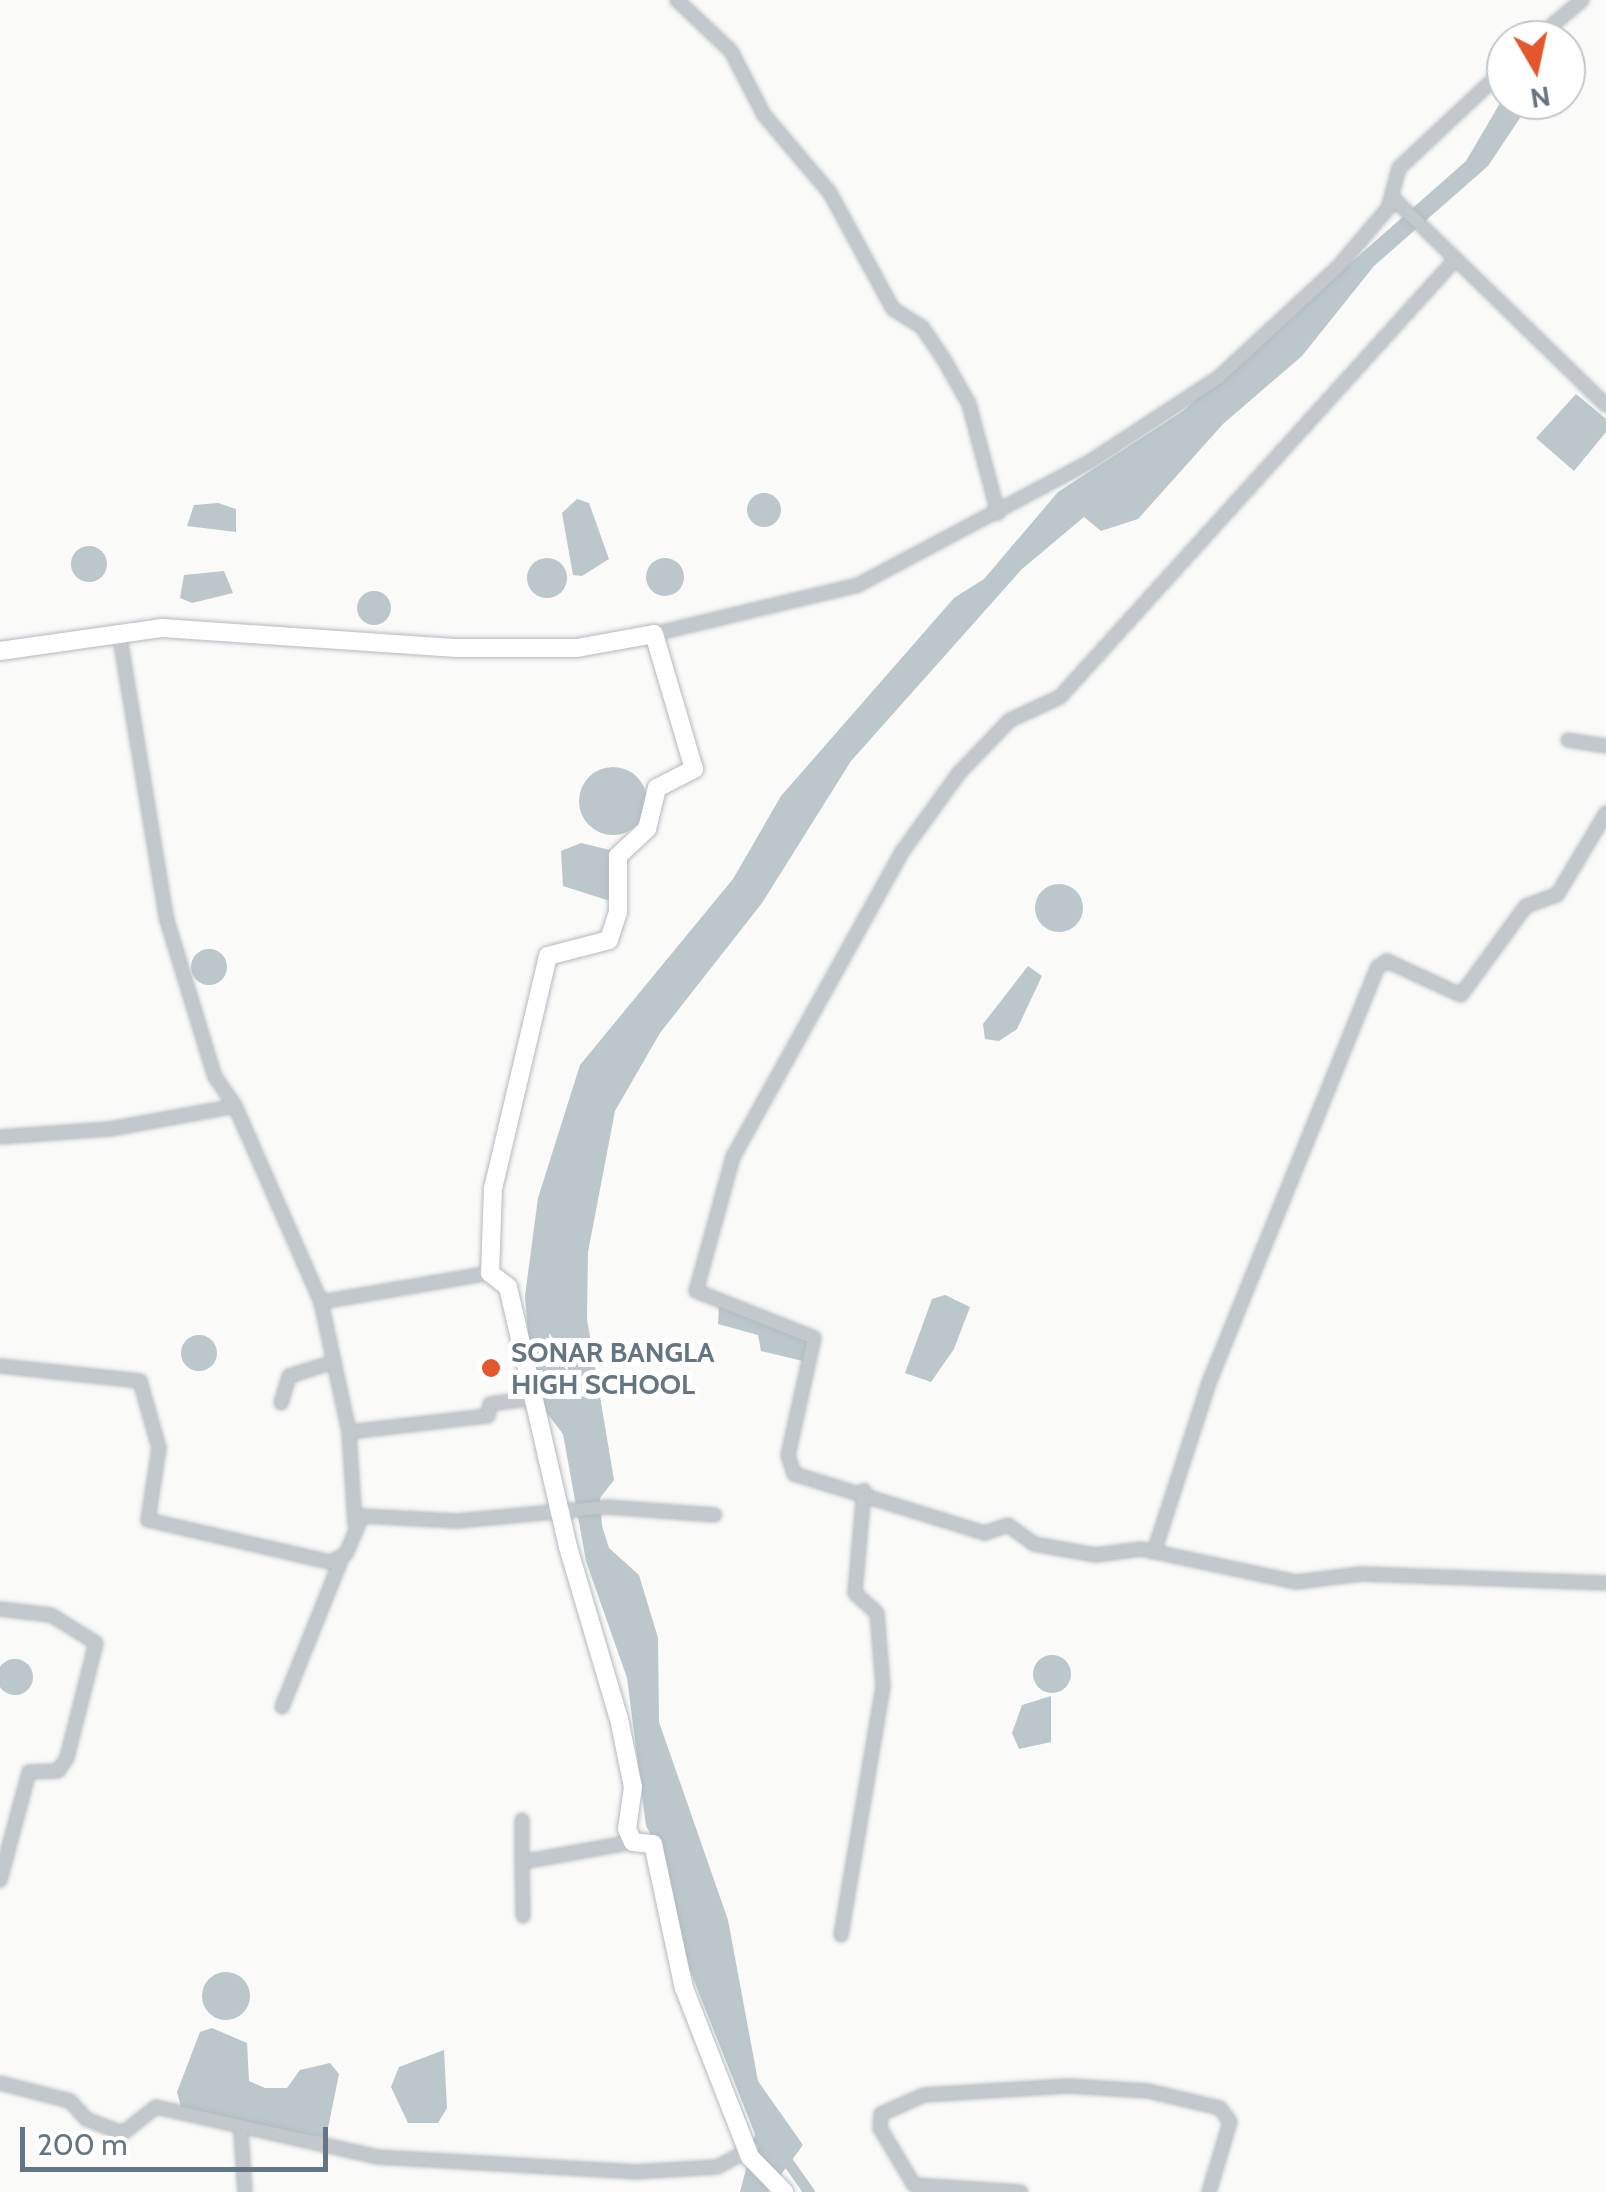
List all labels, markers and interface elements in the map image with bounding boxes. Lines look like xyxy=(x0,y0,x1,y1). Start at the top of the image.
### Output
north arrow xyxy=(1486,20,1586,120)
text: N xyxy=(1528,79,1553,116)
place label: SONAR BANGLA HIGH SCHOOL xyxy=(511,1335,715,1401)
marker: SONAR BANGLA HIGH SCHOOL xyxy=(480,1357,502,1379)
scale bar xyxy=(25,2107,332,2169)
text: 200 m xyxy=(37,2126,128,2163)

